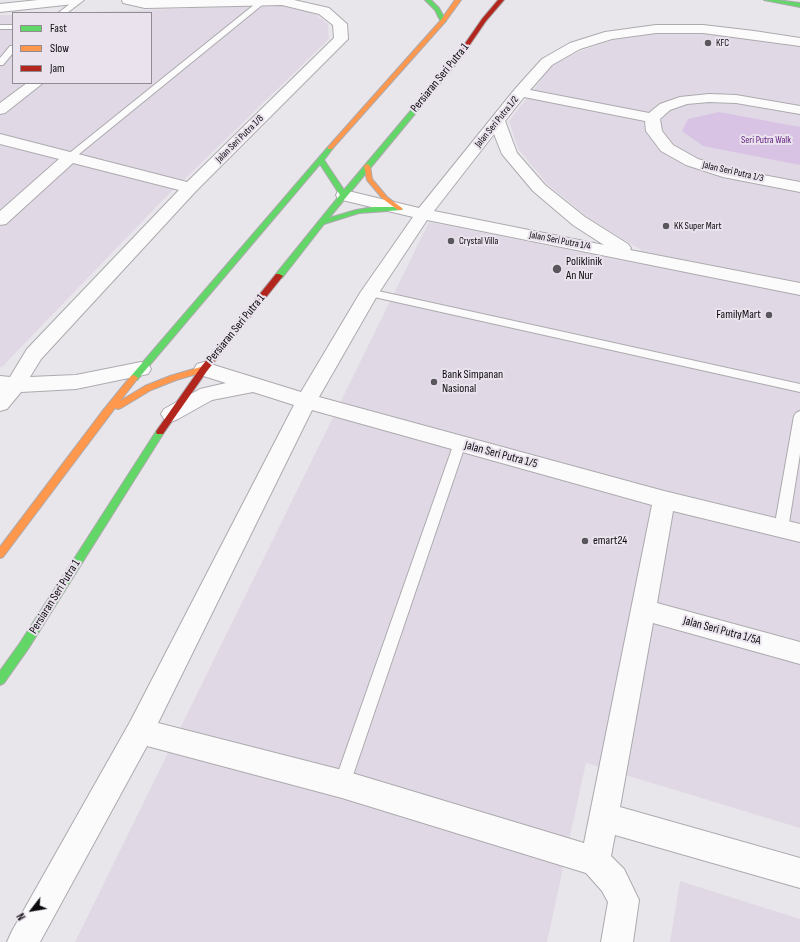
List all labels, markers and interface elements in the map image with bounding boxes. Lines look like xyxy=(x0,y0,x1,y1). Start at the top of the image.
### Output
legend xyxy=(12,12,152,84)
text: Fast xyxy=(50,21,67,36)
place label: KFC xyxy=(716,37,729,49)
marker: KFC xyxy=(703,38,713,48)
text: Slow xyxy=(50,41,69,56)
street label: Persiaran Seri Putra 1 xyxy=(408,41,472,115)
text: Jam xyxy=(50,61,65,76)
street label: Jalan Seri Putra 1/2 xyxy=(473,94,521,150)
street label: Jalan Seri Putra 1/8 xyxy=(214,113,266,165)
park label: Seri Putra Walk xyxy=(741,134,791,146)
street label: Jalan Seri Putra 1/3 xyxy=(701,159,765,185)
place label: KK Super Mart xyxy=(674,220,722,232)
marker: KK Super Mart xyxy=(661,221,671,231)
street label: Jalan Seri Putra 1/4 xyxy=(528,229,592,253)
place label: Crystal Villa xyxy=(459,235,498,247)
marker: Crystal Villa xyxy=(446,236,456,246)
place label: Poliklinik An Nur xyxy=(566,255,602,283)
marker: Poliklinik An Nur xyxy=(551,263,563,275)
street label: Persiaran Seri Putra 1 xyxy=(204,292,268,366)
place label: FamilyMart xyxy=(716,308,761,322)
marker: FamilyMart xyxy=(764,310,774,320)
place label: Bank Simpanan Nasional xyxy=(442,368,503,396)
marker: Bank Simpanan Nasional xyxy=(429,377,439,387)
street label: Jalan Seri Putra 1/5 xyxy=(463,438,539,472)
place label: emart24 xyxy=(593,534,627,548)
marker: emart24 xyxy=(580,536,590,546)
street label: Persiaran Seri Putra 1 xyxy=(27,557,83,637)
street label: Jalan Seri Putra 1/5A xyxy=(682,614,762,648)
north arrow xyxy=(12,890,52,930)
text: N xyxy=(14,911,28,922)

